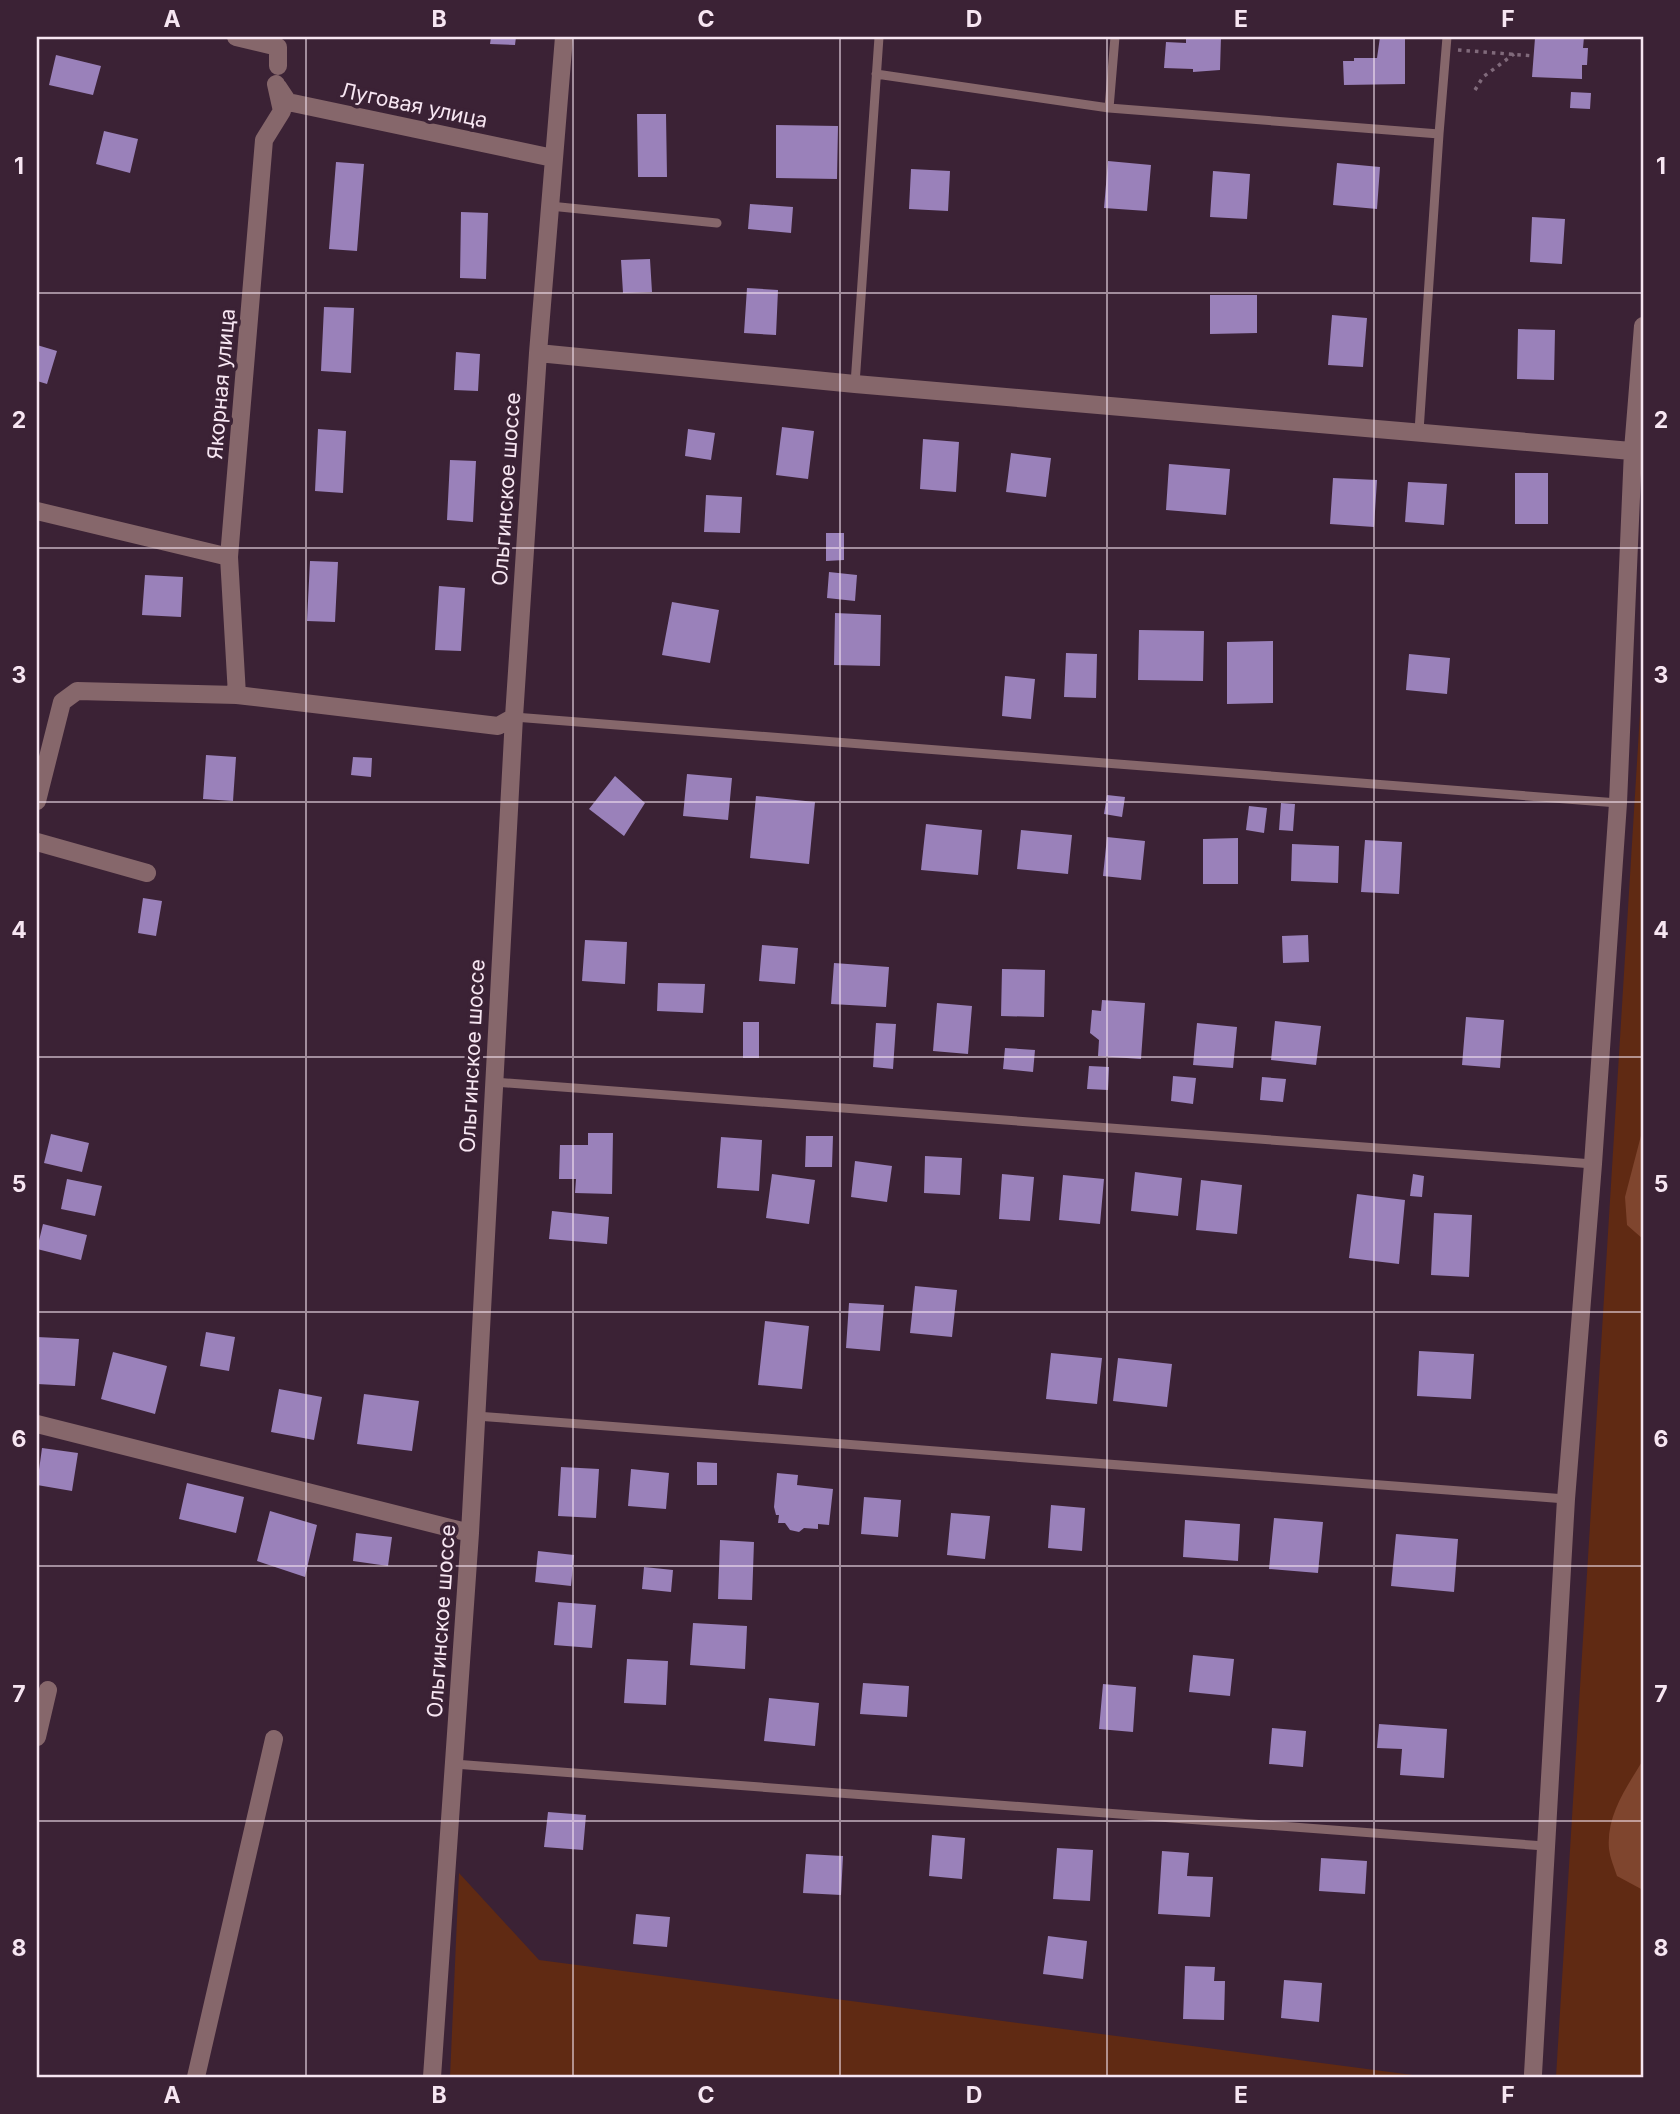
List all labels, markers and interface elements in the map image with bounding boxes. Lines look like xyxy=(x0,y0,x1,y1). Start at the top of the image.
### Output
text: A xyxy=(163,5,181,33)
text: B xyxy=(431,5,447,33)
text: C xyxy=(697,5,715,33)
text: D xyxy=(966,5,982,33)
text: E xyxy=(1234,5,1248,33)
text: F xyxy=(1501,5,1515,33)
street label: Луговая улица xyxy=(338,77,490,133)
text: 1 xyxy=(14,152,24,180)
text: 1 xyxy=(1656,152,1666,180)
street label: Якорная улица xyxy=(202,308,240,460)
street label: Ольгинское шоссе xyxy=(487,391,525,587)
text: 2 xyxy=(12,406,26,434)
text: 2 xyxy=(1654,406,1668,434)
text: 3 xyxy=(12,661,26,689)
text: 3 xyxy=(1654,661,1668,689)
text: 4 xyxy=(11,916,27,944)
text: 4 xyxy=(1653,916,1669,944)
street label: Ольгинское шоссе xyxy=(454,959,490,1153)
text: 5 xyxy=(12,1170,26,1198)
text: 5 xyxy=(1654,1170,1668,1198)
text: 6 xyxy=(12,1425,26,1453)
text: 6 xyxy=(1654,1425,1668,1453)
street label: Ольгинское шоссе xyxy=(422,1523,460,1719)
text: 7 xyxy=(12,1680,26,1708)
text: 7 xyxy=(1654,1680,1668,1708)
text: 8 xyxy=(12,1934,26,1962)
text: 8 xyxy=(1654,1934,1668,1962)
text: A xyxy=(163,2081,181,2109)
text: B xyxy=(431,2081,447,2109)
text: C xyxy=(697,2081,715,2109)
text: D xyxy=(966,2081,982,2109)
text: E xyxy=(1234,2081,1248,2109)
text: F xyxy=(1501,2081,1515,2109)

